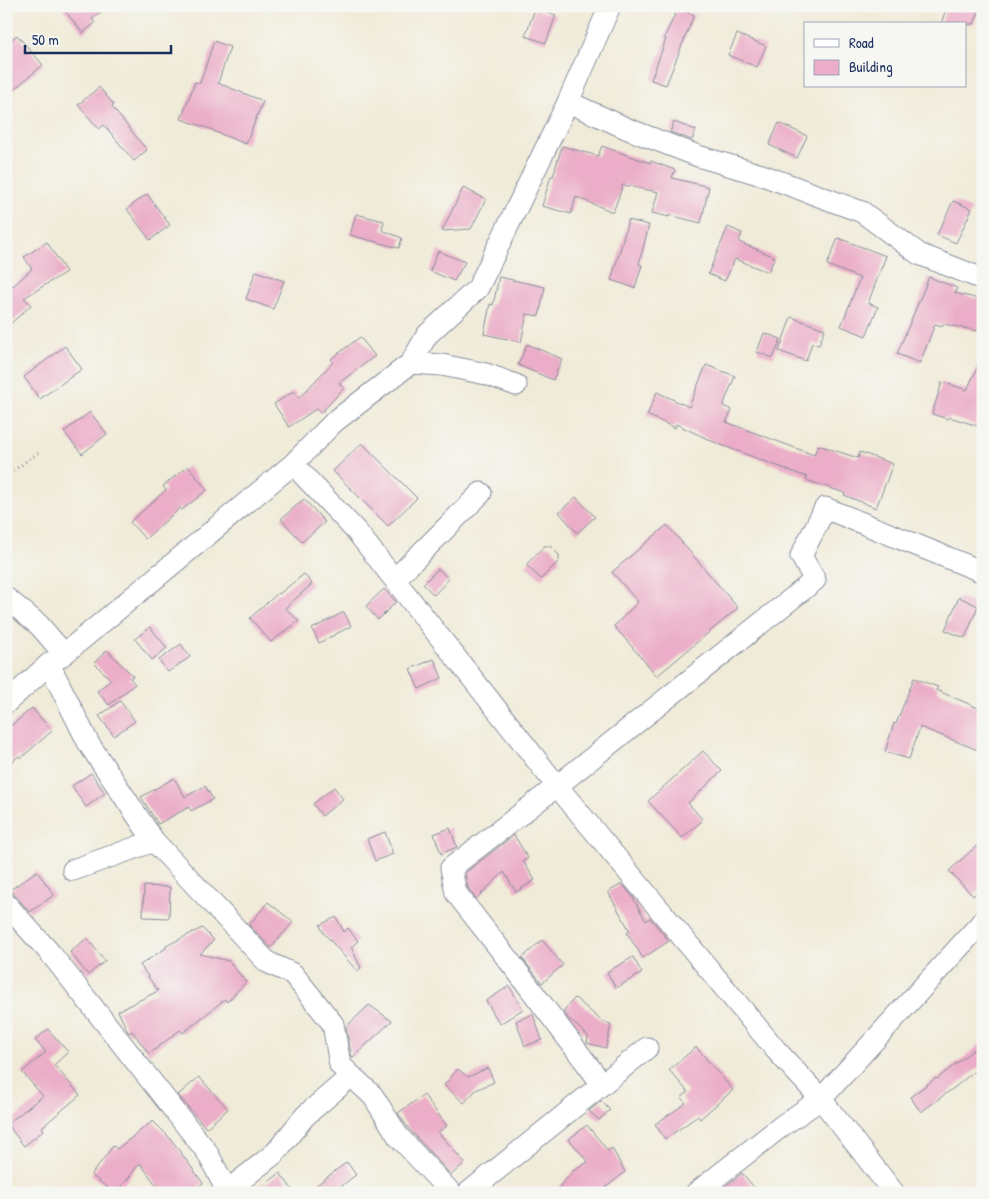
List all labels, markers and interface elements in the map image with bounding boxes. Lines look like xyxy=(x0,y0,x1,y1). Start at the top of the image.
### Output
scale bar xyxy=(25,22,171,54)
legend xyxy=(804,22,966,88)
text: 50 m xyxy=(32,29,59,50)
text: Road xyxy=(849,32,874,53)
text: Building xyxy=(849,56,893,77)

